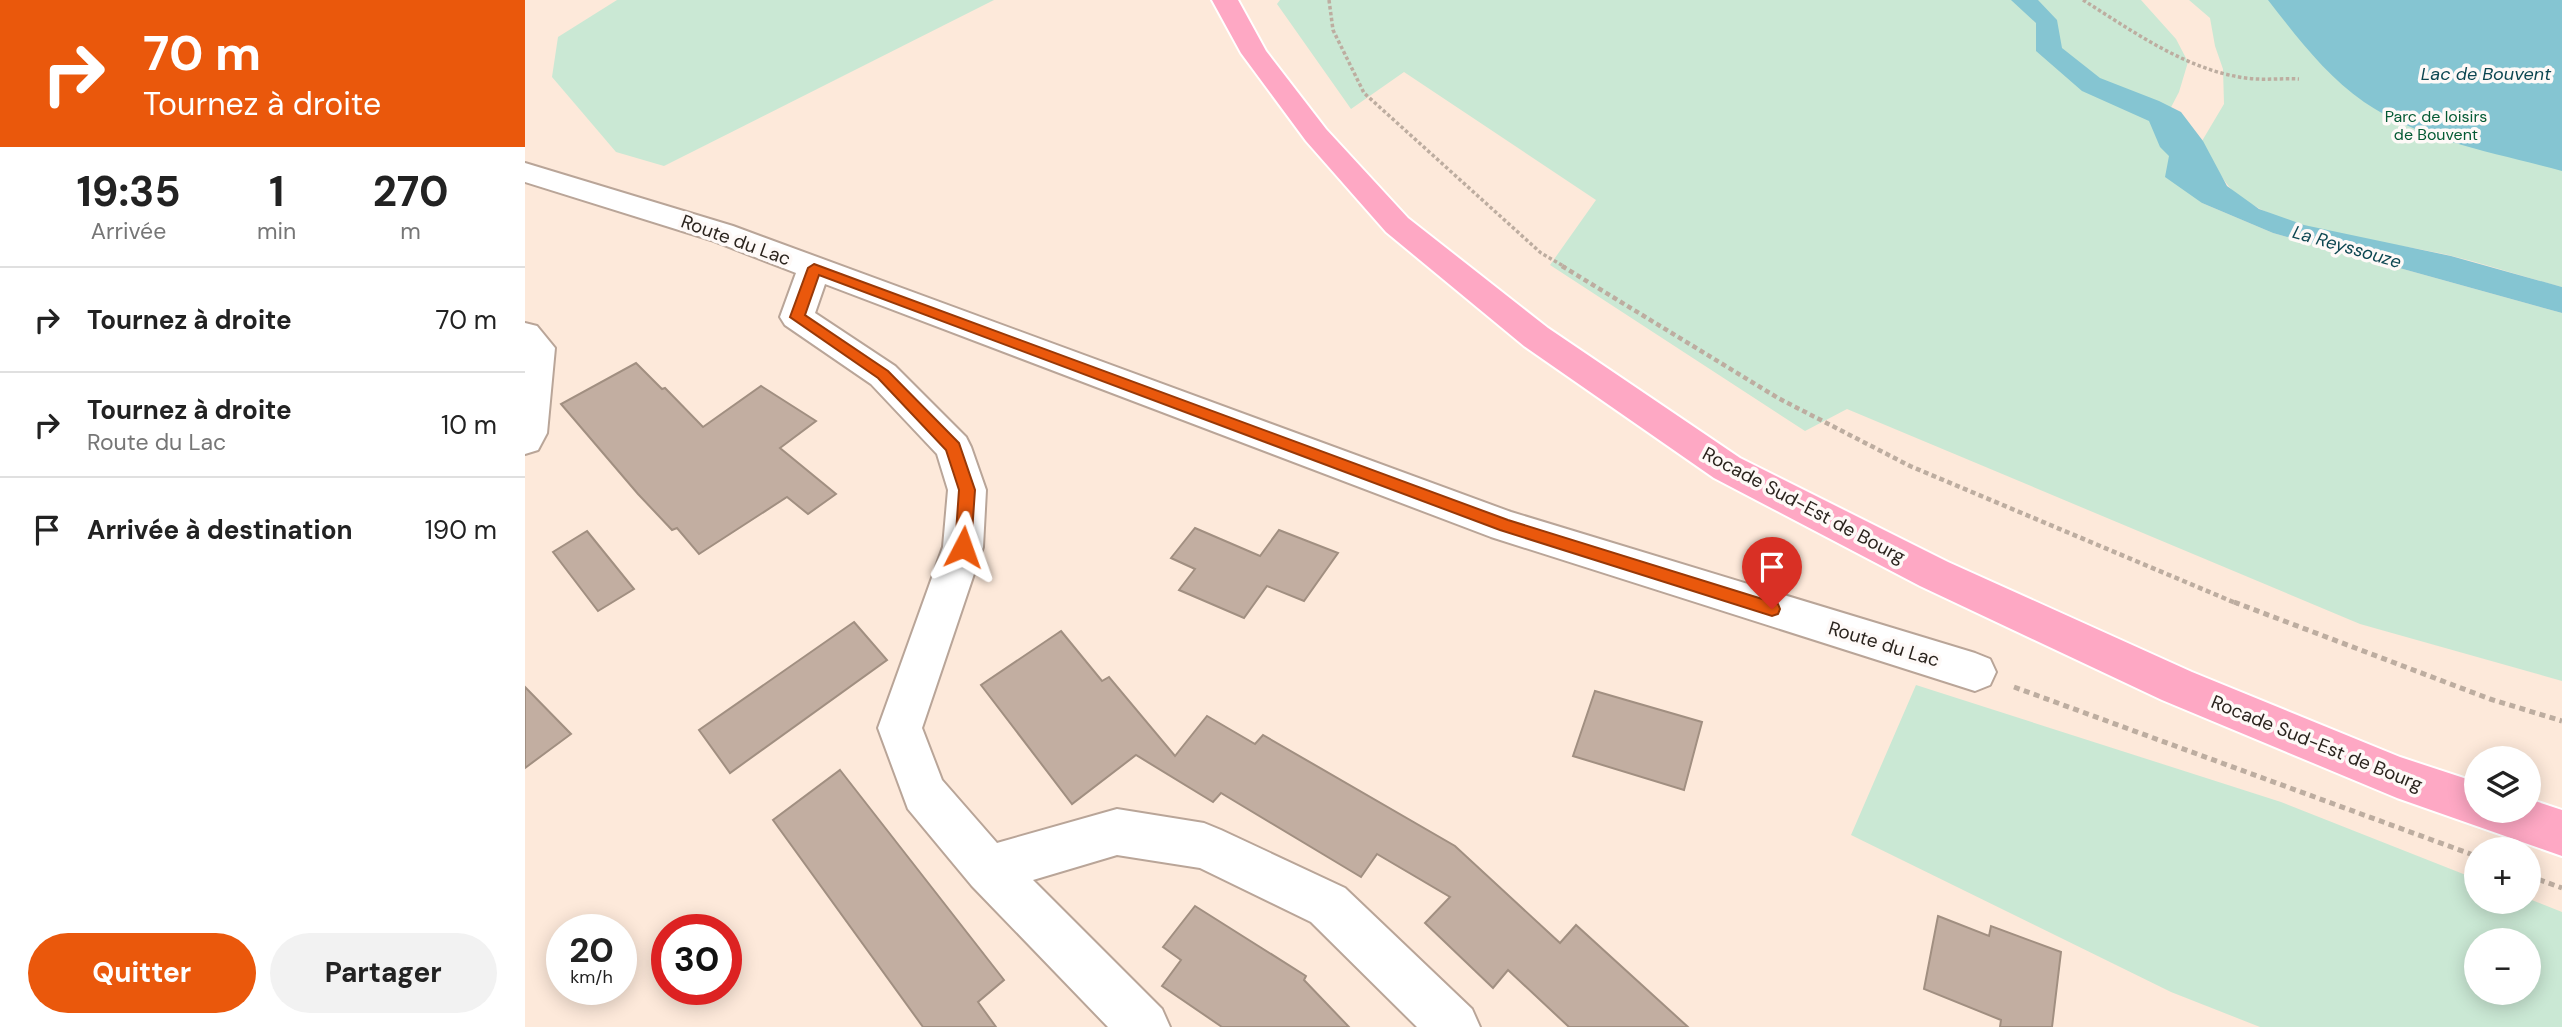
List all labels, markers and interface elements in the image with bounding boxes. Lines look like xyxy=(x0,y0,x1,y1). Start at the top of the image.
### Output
text: 70 m xyxy=(143,21,261,85)
icon: right xyxy=(28,28,119,119)
water label: Lac de Bouvent xyxy=(2421,62,2552,86)
text: Tournez à droite xyxy=(143,83,381,125)
park label: Parc de loisirs de Bouvent xyxy=(2385,106,2487,145)
text: 19:35 xyxy=(76,164,181,219)
text: 1 xyxy=(269,164,284,219)
text: 270 xyxy=(373,164,449,219)
street label: Route du Lac xyxy=(678,209,794,271)
text: Arrivée xyxy=(91,216,166,246)
text: min xyxy=(257,216,296,246)
text: m xyxy=(400,216,421,246)
water label: La Reyssouze xyxy=(2290,220,2404,274)
icon: right xyxy=(28,301,66,339)
text: Tournez à droite xyxy=(87,303,292,337)
text: 70 m xyxy=(436,303,497,337)
text: Tournez à droite xyxy=(87,393,292,427)
icon: right xyxy=(28,406,66,444)
text: 10 m xyxy=(441,408,497,442)
text: Route du Lac xyxy=(87,427,226,457)
street label: Rocade Sud-Est de Bourg xyxy=(1698,441,1910,569)
position arrow xyxy=(926,510,1000,584)
icon: arrive xyxy=(28,511,66,549)
text: Arrivée à destination xyxy=(87,513,353,547)
text: 190 m xyxy=(425,513,497,547)
pin xyxy=(1742,537,1802,609)
icon: arrive xyxy=(1753,548,1791,586)
street label: Route du Lac xyxy=(1825,615,1943,673)
street label: Rocade Sud-Est de Bourg xyxy=(2207,689,2427,797)
map controls xyxy=(2464,746,2541,1005)
button: layers xyxy=(2464,746,2541,823)
button: + xyxy=(2464,837,2541,914)
speed limit sign: 30 xyxy=(651,914,742,1005)
text: 20 xyxy=(569,927,614,973)
button: − xyxy=(2464,928,2541,1005)
button: Quitter xyxy=(28,933,256,1013)
button: Partager xyxy=(270,933,497,1013)
text: km/h xyxy=(570,965,613,989)

